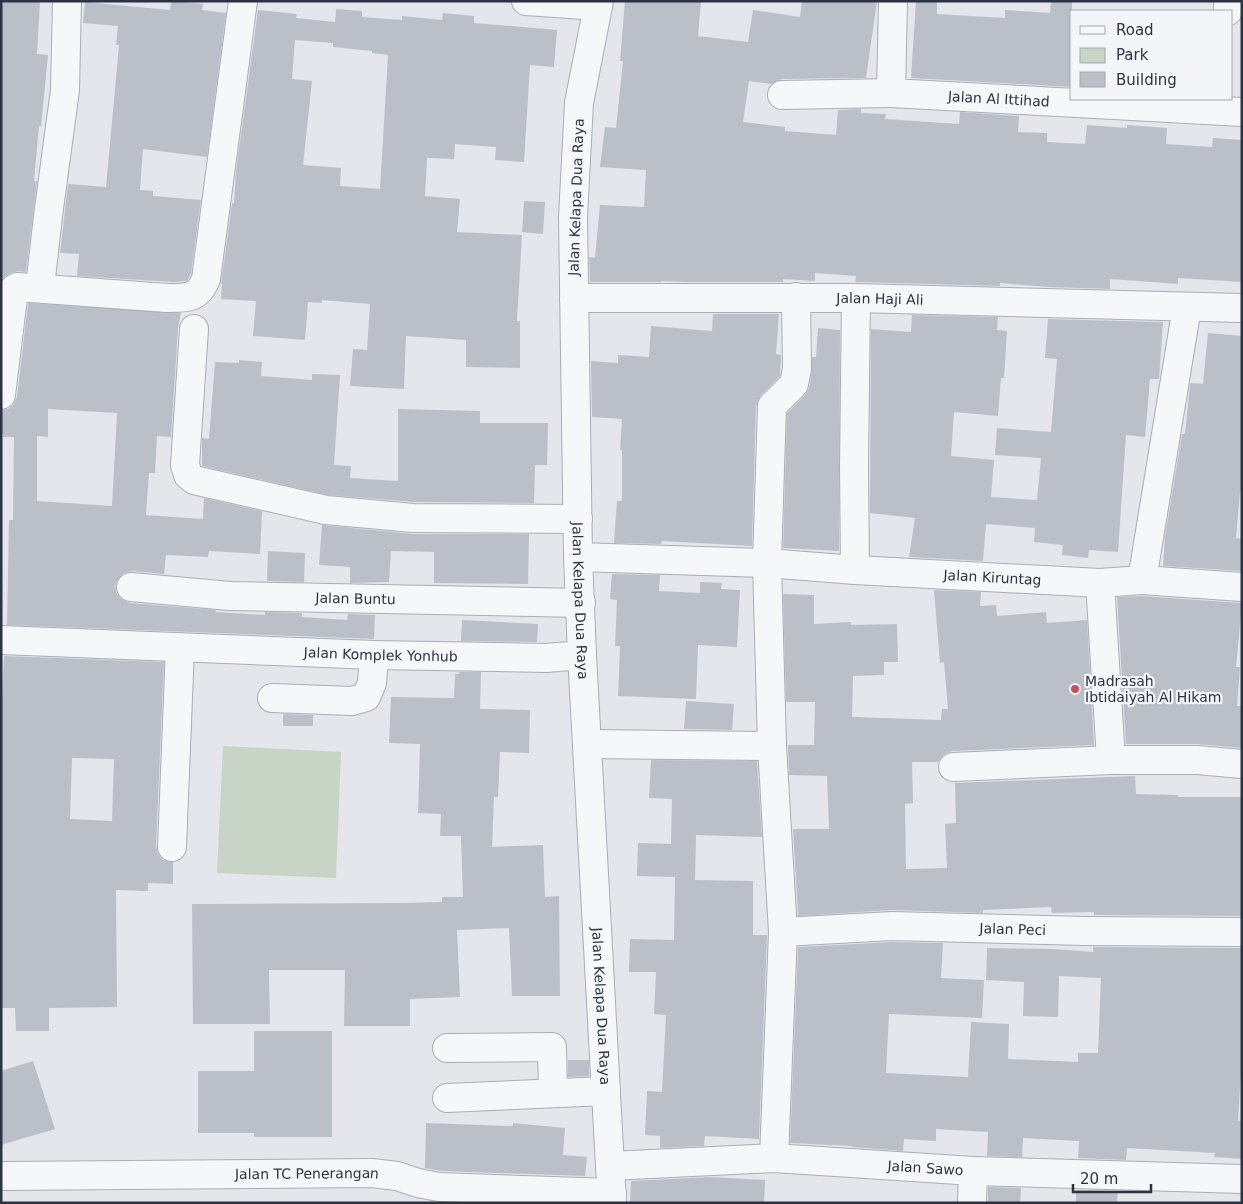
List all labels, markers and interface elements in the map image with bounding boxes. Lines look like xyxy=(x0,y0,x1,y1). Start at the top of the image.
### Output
legend xyxy=(1070,10,1233,100)
text: Road xyxy=(1116,21,1154,39)
text: Park xyxy=(1116,46,1149,64)
text: Building xyxy=(1116,71,1177,89)
street label: Jalan Al Ittihad xyxy=(947,88,1050,110)
street label: Jalan Kelapa Dua Raya xyxy=(565,118,587,277)
street label: Jalan Haji Ali xyxy=(835,290,924,308)
street label: Jalan Kelapa Dua Raya xyxy=(569,521,591,680)
street label: Jalan Kiruntag xyxy=(942,567,1042,588)
street label: Jalan Buntu xyxy=(314,590,396,607)
street label: Jalan Komplek Yonhub xyxy=(302,644,458,664)
place label: Madrasah Ibtidaiyah Al Hikam xyxy=(1085,673,1221,705)
marker: Madrasah Ibtidaiyah Al Hikam xyxy=(1069,683,1081,695)
street label: Jalan Peci xyxy=(978,920,1046,938)
street label: Jalan Kelapa Dua Raya xyxy=(589,926,614,1085)
street label: Jalan Sawo xyxy=(886,1157,964,1178)
scale bar xyxy=(1073,1162,1150,1194)
street label: Jalan TC Penerangan xyxy=(234,1165,380,1182)
text: 20 m xyxy=(1080,1170,1118,1188)

